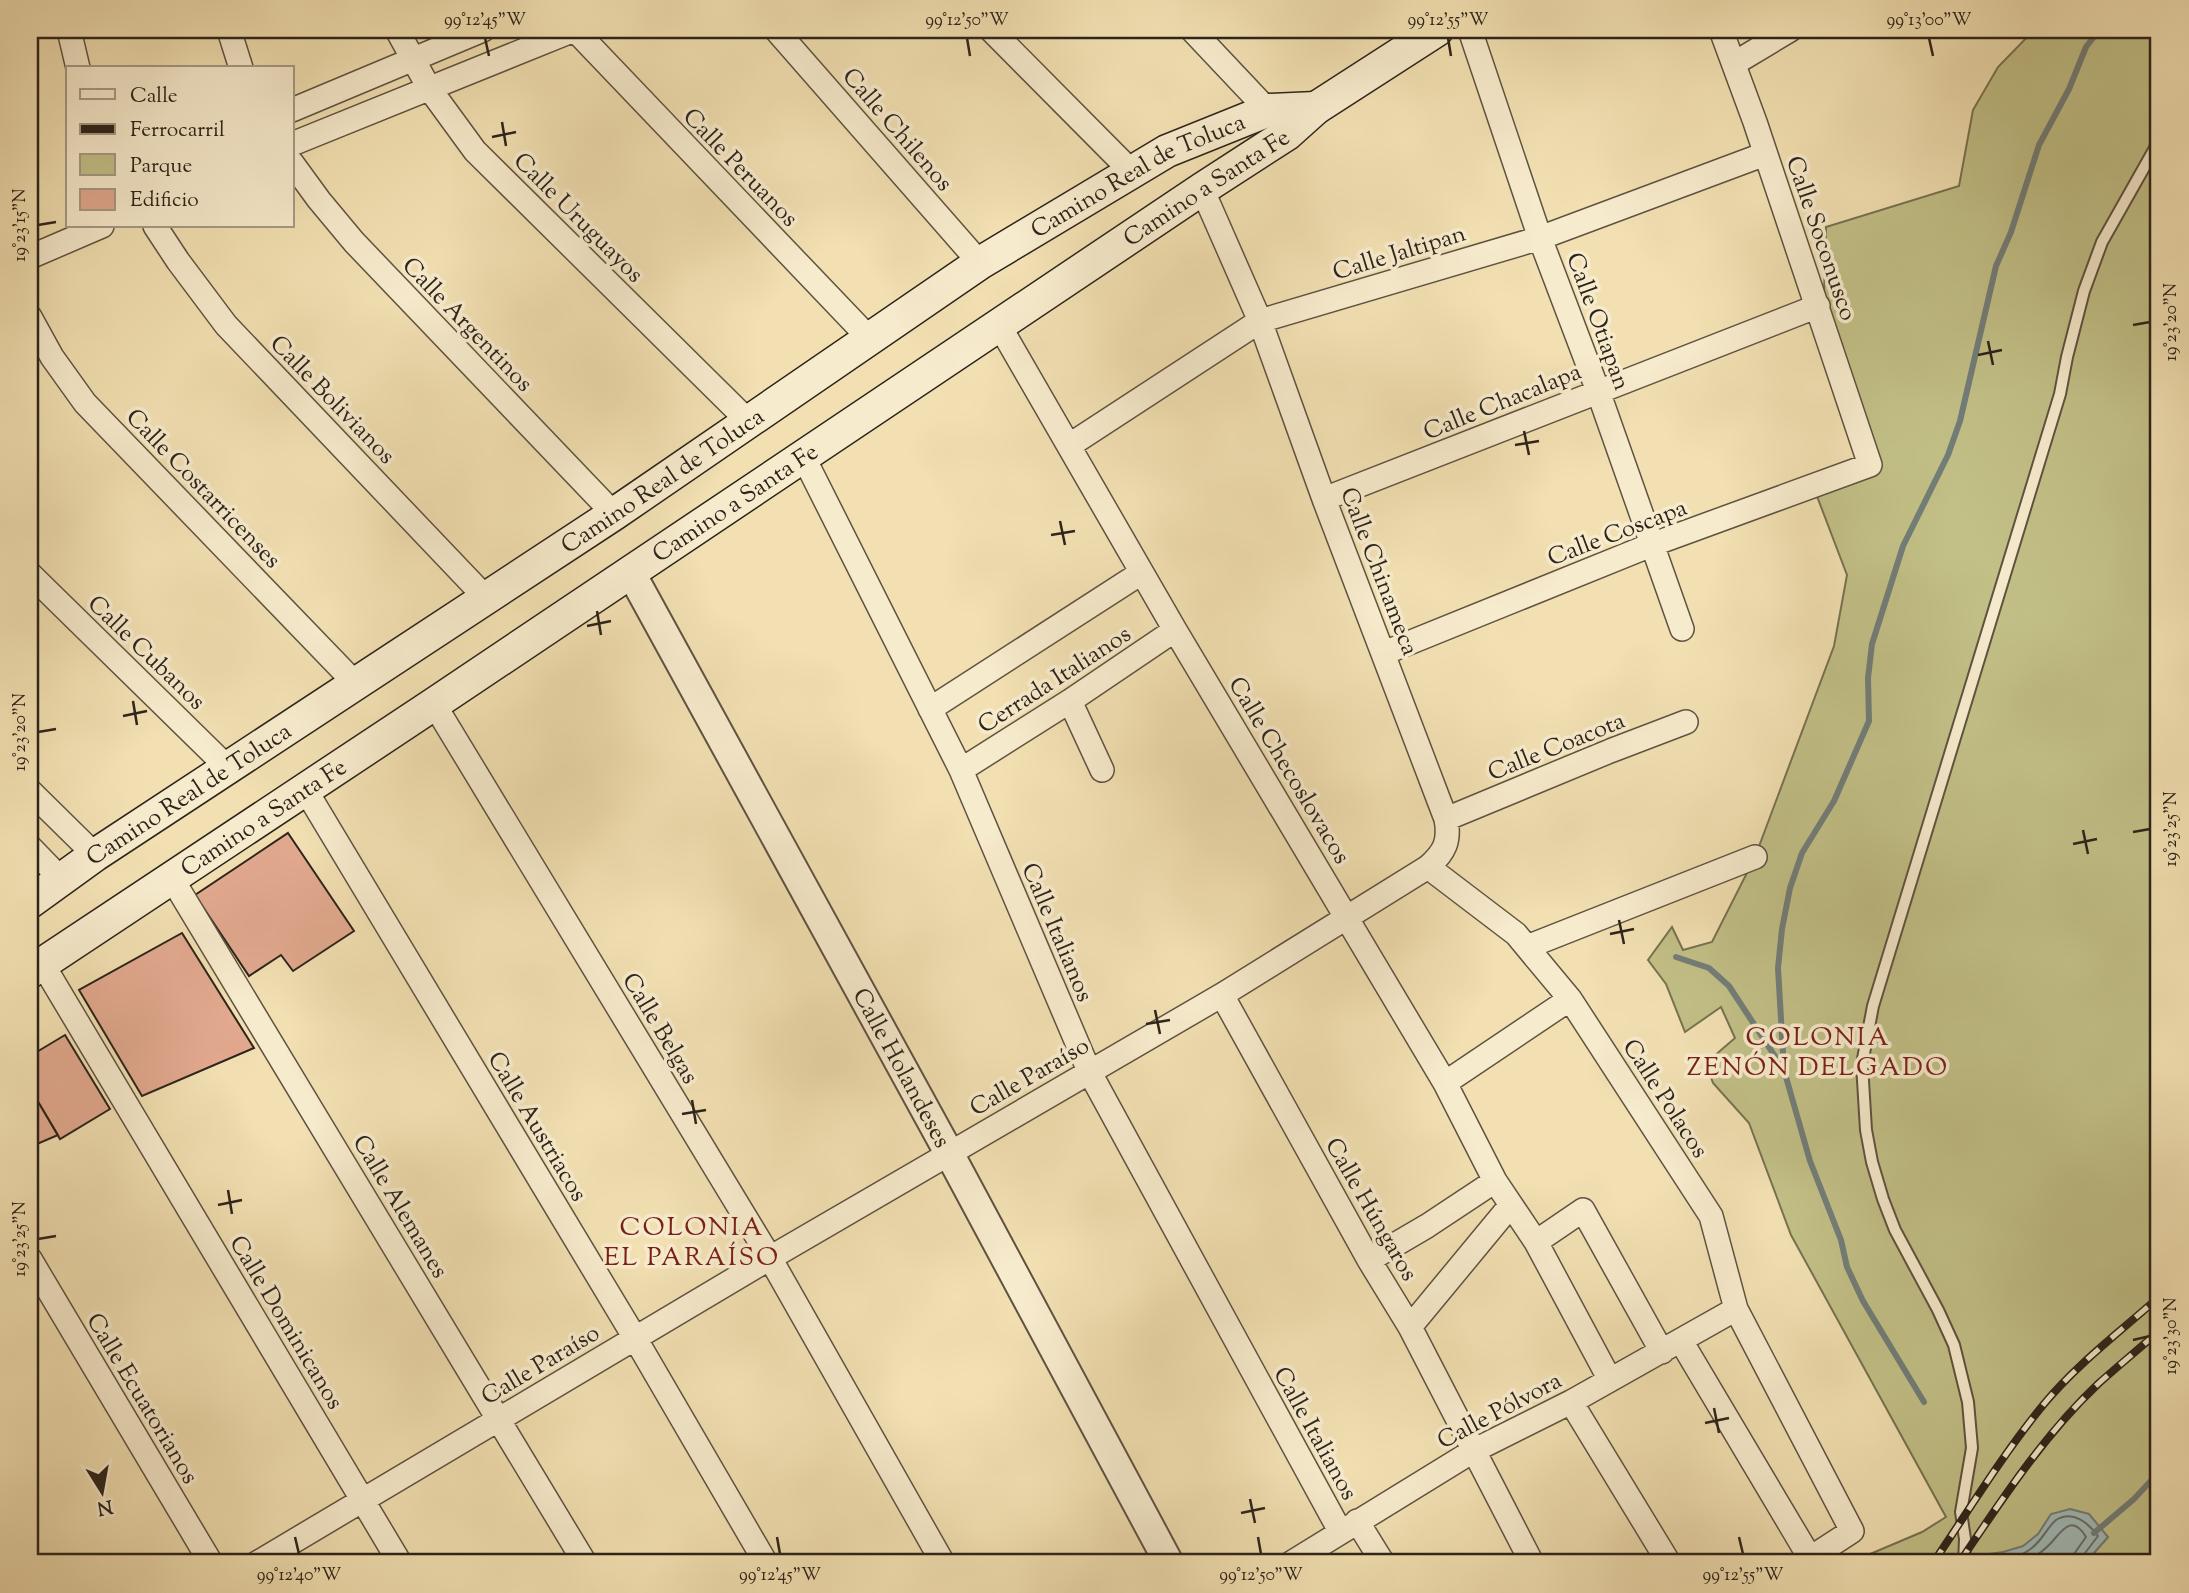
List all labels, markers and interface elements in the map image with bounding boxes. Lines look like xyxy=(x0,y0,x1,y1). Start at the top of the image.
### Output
text: 99°12'45"W xyxy=(444,8,526,34)
text: 99°12'50"W xyxy=(925,8,1009,34)
text: 99°12'55"W xyxy=(1408,8,1488,34)
text: 99°13'00"W xyxy=(1887,8,1971,34)
street label: Calle Chilenos xyxy=(833,61,960,200)
legend xyxy=(66,66,294,228)
text: Calle xyxy=(130,82,178,112)
street label: Calle Peruanos xyxy=(674,101,805,235)
street label: Camino Real de Toluca xyxy=(1025,106,1251,248)
text: Ferrocarril xyxy=(130,116,225,146)
street label: Camino a Santa Fe xyxy=(1117,122,1297,256)
street label: Calle Uruguayos xyxy=(505,145,651,291)
text: Parque xyxy=(130,152,192,182)
street label: Calle Soconusco xyxy=(1776,152,1864,326)
text: Edificio xyxy=(130,186,199,216)
text: 19°23'15"N xyxy=(8,188,34,262)
street label: Calle Jaltipan xyxy=(1329,218,1470,290)
street label: Calle Otiapan xyxy=(1556,248,1638,395)
street label: Calle Argentinos xyxy=(393,250,540,400)
text: 19°23'20"N xyxy=(2159,283,2185,361)
street label: Calle Bolivianos xyxy=(261,328,402,473)
street label: Calle Chacalapa xyxy=(1419,356,1587,450)
street label: Camino Real de Toluca xyxy=(555,401,772,563)
street label: Calle Costarricenses xyxy=(117,402,288,577)
street label: Camino a Santa Fe xyxy=(646,436,826,572)
street label: Calle Chinameca xyxy=(1330,483,1426,661)
street label: Calle Coscapa xyxy=(1543,492,1692,576)
street label: Calle Cubanos xyxy=(79,588,212,719)
street label: Cerrada Italianos xyxy=(972,618,1138,743)
street label: Calle Checoslovacos xyxy=(1219,671,1358,871)
text: 19°23'20"N xyxy=(8,693,34,771)
street label: Calle Coacota xyxy=(1483,705,1630,791)
street label: Camino Real de Toluca xyxy=(80,715,299,875)
street label: Camino a Santa Fe xyxy=(175,751,354,886)
text: 19°23'25"N xyxy=(2159,791,2185,867)
street label: Calle Italianos xyxy=(1012,858,1101,1007)
street label: Calle Belgas xyxy=(613,967,706,1091)
street label: Calle Holandeses xyxy=(843,982,958,1155)
district label: COLONIA ZENÓN DELGADO xyxy=(1687,1020,1949,1087)
street label: Calle Paraíso xyxy=(964,1030,1096,1126)
street label: Calle Polacos xyxy=(1613,1033,1716,1165)
street label: Calle Austriacos xyxy=(478,1046,595,1208)
street label: Calle Alemanes xyxy=(343,1129,456,1285)
street label: Calle Húngaros xyxy=(1315,1132,1425,1288)
text: 19°23'25"N xyxy=(8,1201,34,1277)
district label: COLONIA EL PARAÍSO xyxy=(604,1210,780,1277)
street label: Calle Dominicanos xyxy=(220,1230,351,1416)
text: 19°23'30"N xyxy=(2159,1297,2185,1375)
street label: Calle Ecuatorianos xyxy=(77,1307,206,1491)
street label: Calle Paraíso xyxy=(475,1317,607,1415)
street label: Calle Italianos xyxy=(1264,1361,1365,1507)
street label: Calle Pólvora xyxy=(1432,1365,1568,1459)
north arrow xyxy=(66,1456,136,1526)
text: N xyxy=(95,1492,115,1521)
text: 99°12'40"W xyxy=(257,1563,341,1589)
text: 99°12'45"W xyxy=(739,1563,821,1589)
text: 99°12'50"W xyxy=(1219,1563,1303,1589)
text: 99°12'55"W xyxy=(1703,1563,1783,1589)

